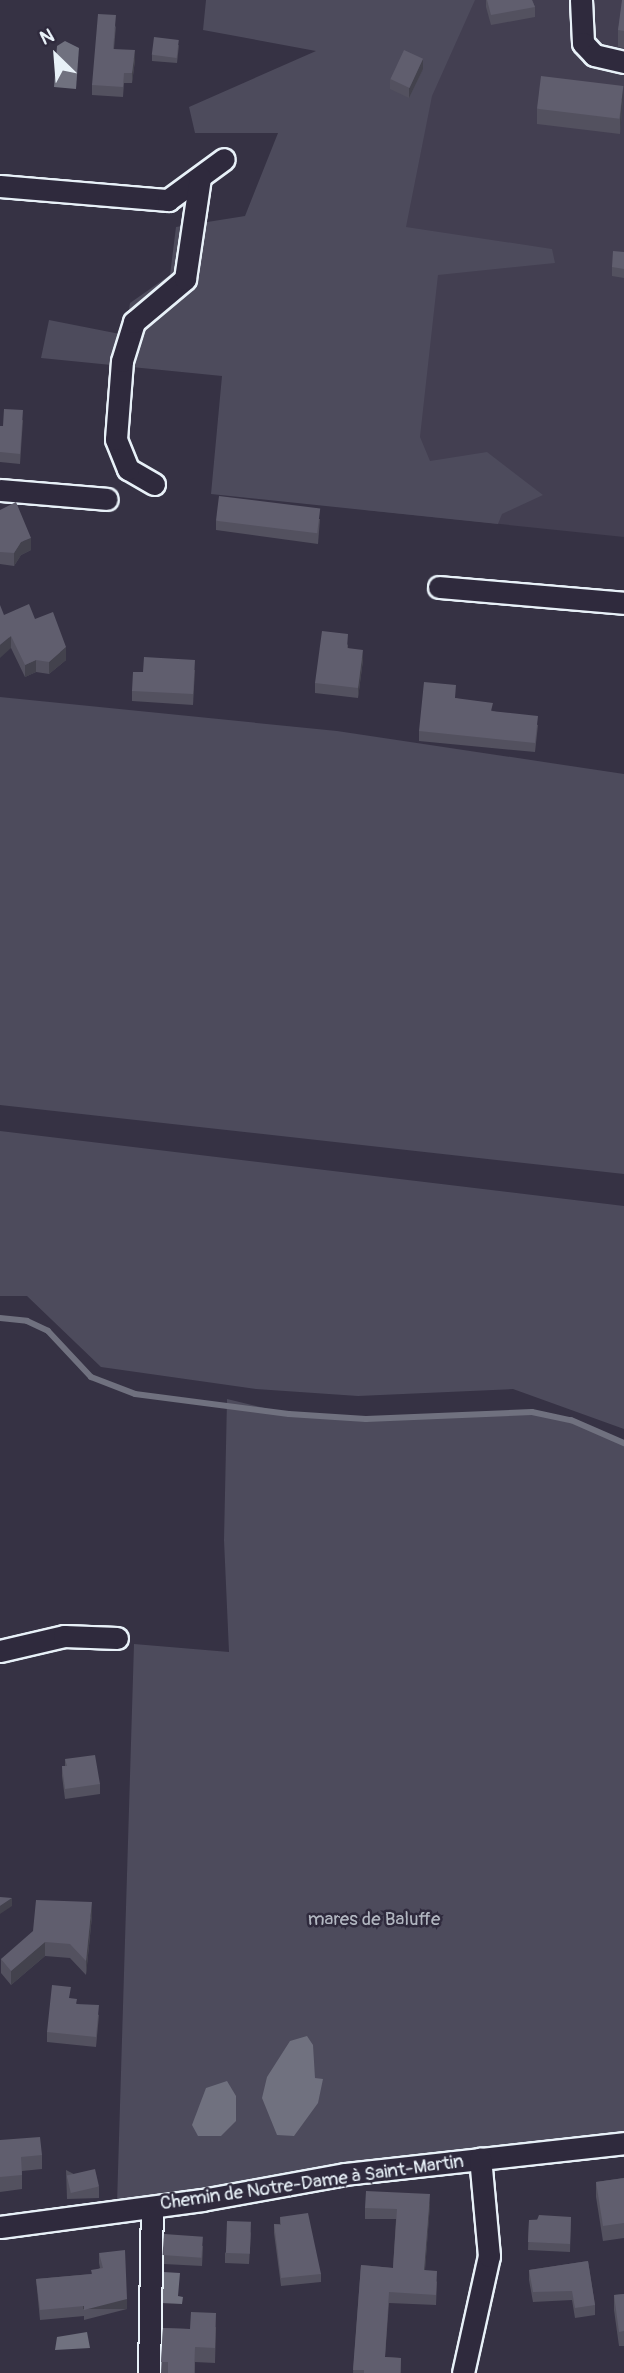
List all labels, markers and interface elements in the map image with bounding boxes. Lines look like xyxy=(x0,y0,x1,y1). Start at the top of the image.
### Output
north arrow xyxy=(21,21,91,91)
text: N xyxy=(36,23,58,51)
park label: mares de Baluffe xyxy=(308,1909,440,1931)
street label: Chemin de Notre-Dame à Saint-Martin xyxy=(159,2150,465,2216)

